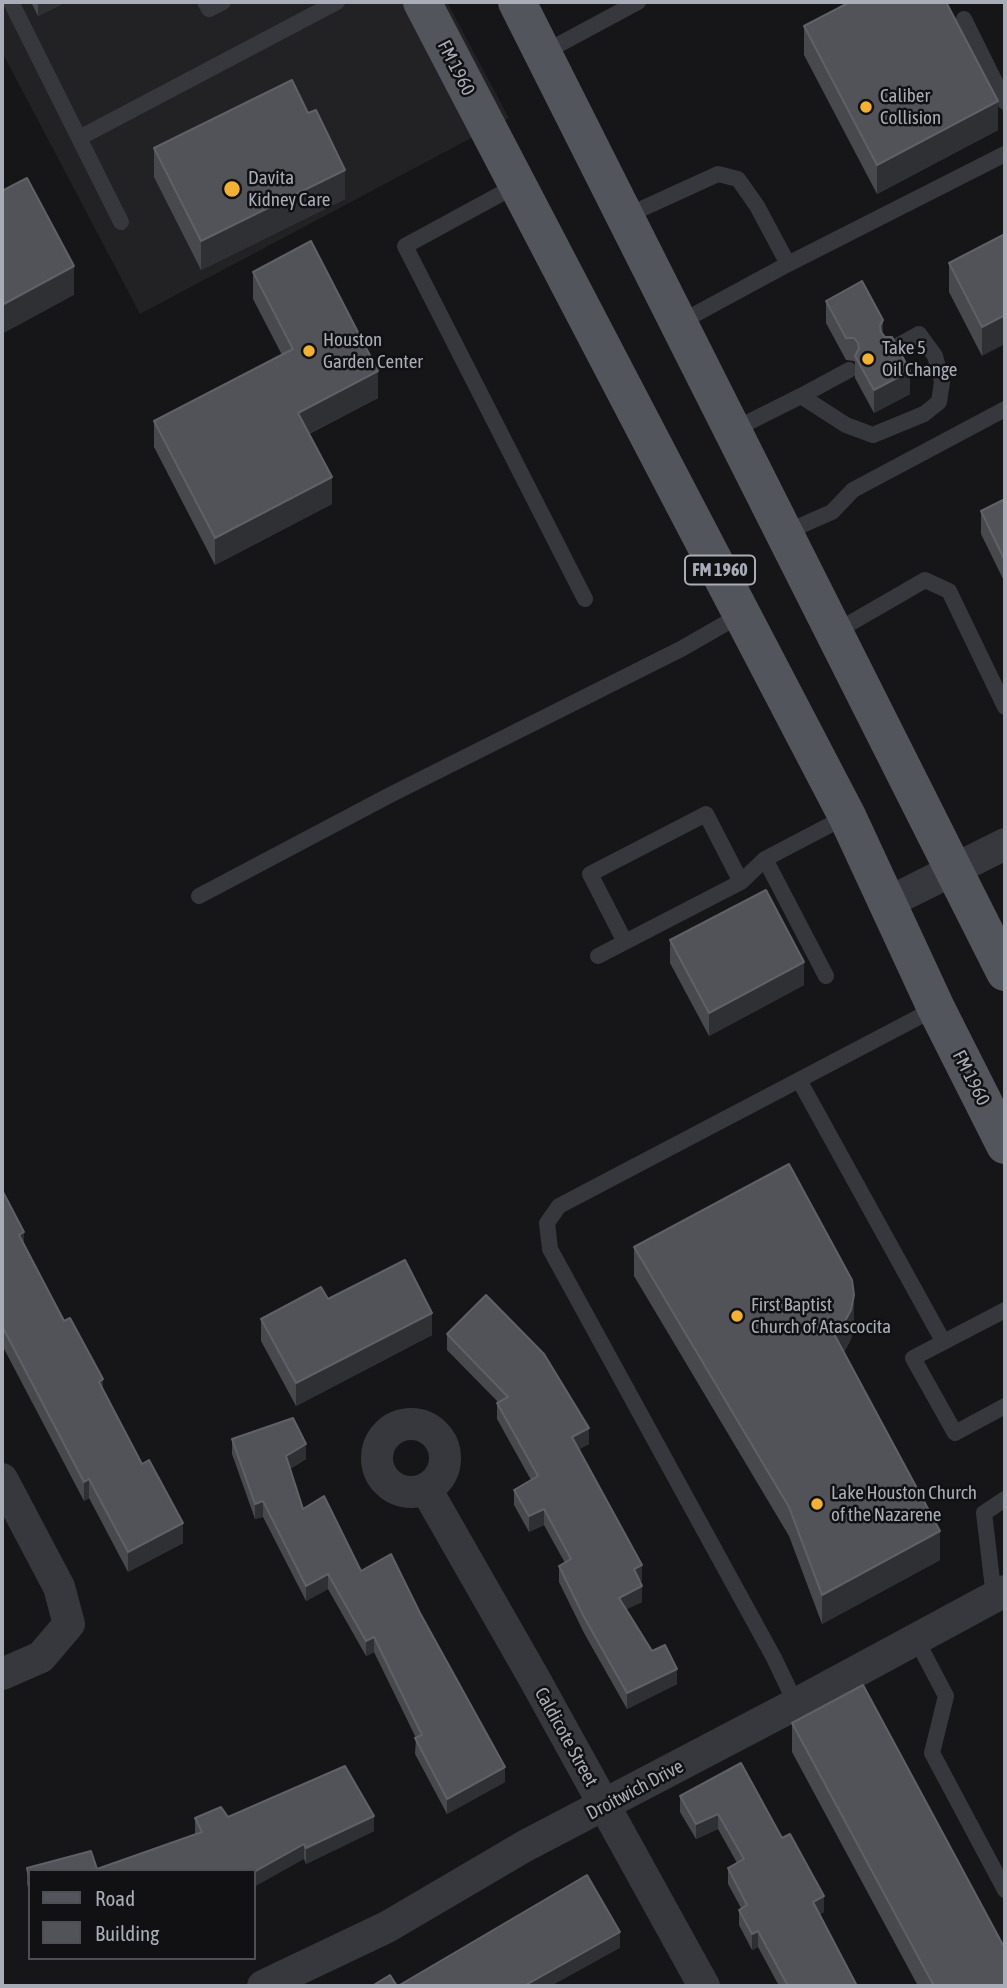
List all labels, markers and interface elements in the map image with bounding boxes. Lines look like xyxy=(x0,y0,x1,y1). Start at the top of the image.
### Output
street label: FM 1960 xyxy=(433,37,479,99)
place label: Caliber Collision xyxy=(880,85,941,129)
marker: Caliber Collision xyxy=(858,99,874,115)
place label: Davita Kidney Care xyxy=(248,167,330,211)
marker: Davita Kidney Care xyxy=(222,179,242,199)
place label: Houston Garden Center xyxy=(323,329,423,373)
place label: Take 5 Oil Change xyxy=(882,337,957,381)
marker: Houston Garden Center xyxy=(301,343,317,359)
marker: Take 5 Oil Change xyxy=(860,351,876,367)
road number: FM 1960 xyxy=(685,556,755,584)
street label: FM 1960 xyxy=(948,1047,994,1109)
place label: First Baptist Church of Atascocita xyxy=(751,1294,891,1338)
marker: First Baptist Church of Atascocita xyxy=(729,1308,745,1324)
place label: Lake Houston Church of the Nazarene xyxy=(831,1482,977,1526)
marker: Lake Houston Church of the Nazarene xyxy=(809,1496,825,1512)
street label: Caldicote Street xyxy=(529,1683,603,1791)
street label: Droitwich Drive xyxy=(583,1755,687,1825)
legend xyxy=(28,1869,256,1960)
text: Road xyxy=(95,1886,135,1910)
text: Building xyxy=(95,1921,159,1945)

